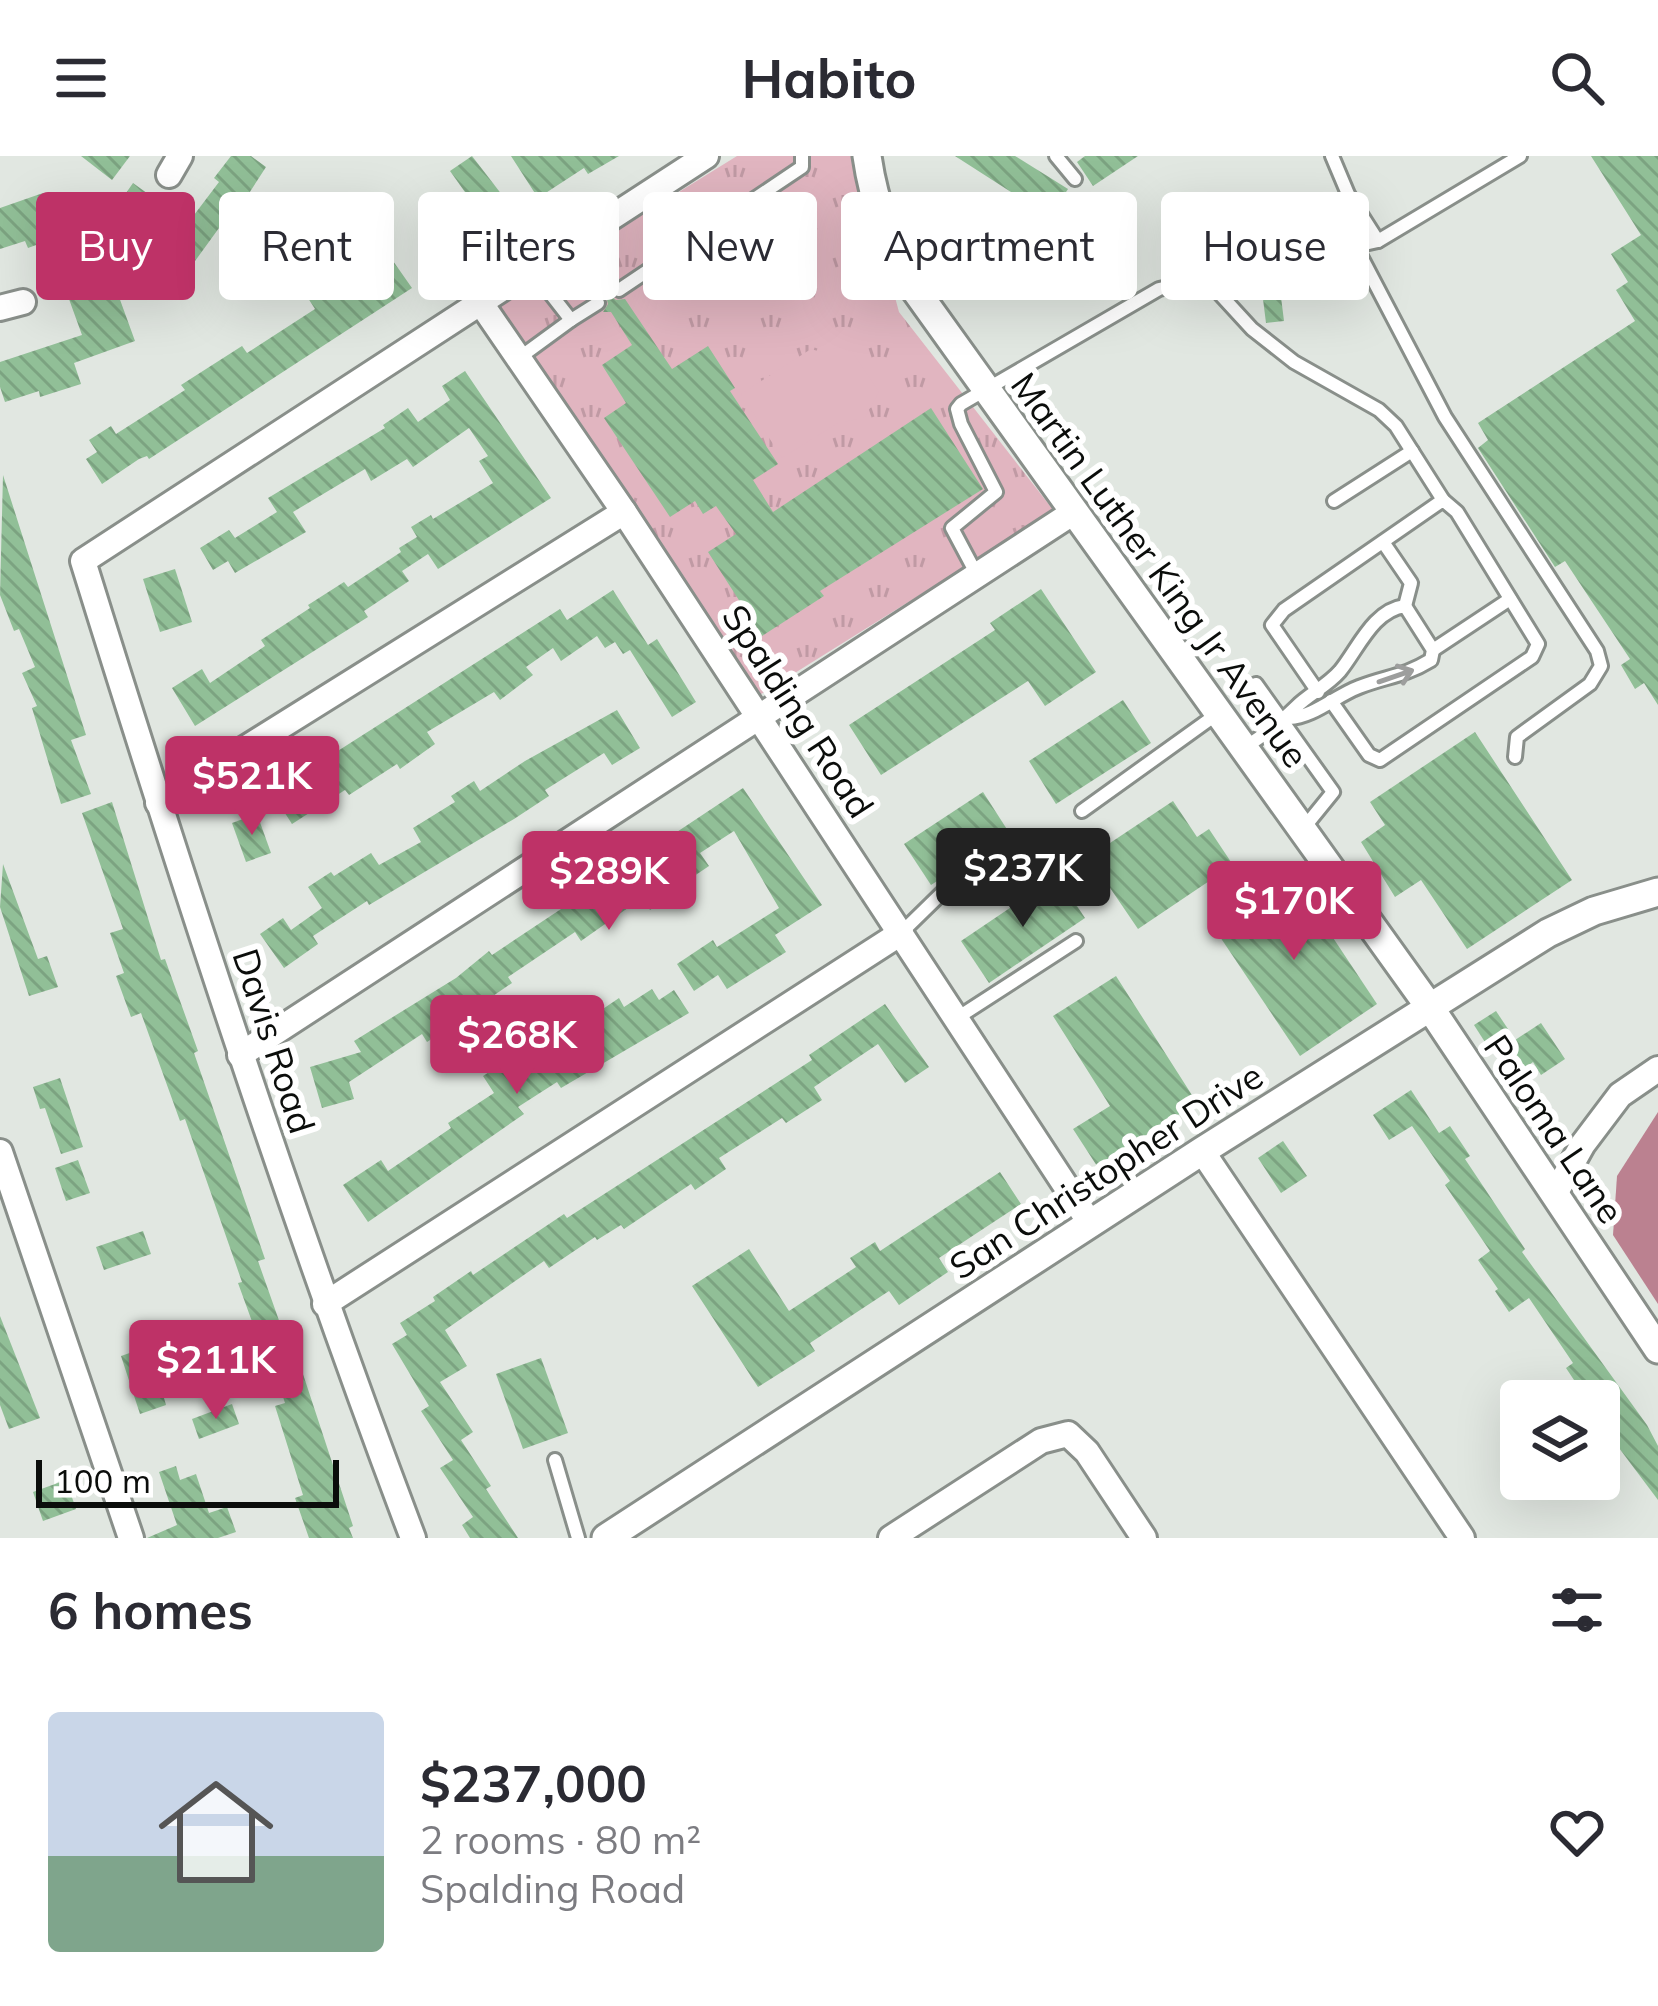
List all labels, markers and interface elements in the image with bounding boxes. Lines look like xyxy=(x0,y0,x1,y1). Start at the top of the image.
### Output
text: Habito xyxy=(741,44,917,112)
icon: menu xyxy=(48,45,114,111)
icon: search xyxy=(1544,45,1610,111)
chip: Buy xyxy=(36,192,195,300)
chip: Rent xyxy=(219,192,394,300)
chip: Filters xyxy=(418,192,619,300)
chip: New xyxy=(643,192,817,300)
chip: Apartment xyxy=(841,192,1137,300)
chip: House xyxy=(1161,192,1369,300)
street label: Martin Luther King Jr Avenue xyxy=(1002,363,1319,776)
street label: Spalding Road xyxy=(713,596,884,826)
one-way arrow xyxy=(1376,663,1414,685)
pin: $521K xyxy=(168,736,336,838)
text: $521K xyxy=(192,750,312,799)
pin: $237K xyxy=(939,828,1107,930)
pin: $289K xyxy=(525,831,693,933)
text: $237K xyxy=(963,842,1083,891)
text: $289K xyxy=(549,845,669,894)
pin: $170K xyxy=(1210,861,1378,963)
text: $170K xyxy=(1234,875,1354,924)
street label: Davis Road xyxy=(223,943,325,1139)
pin: $268K xyxy=(433,995,601,1097)
text: $268K xyxy=(457,1009,577,1058)
street label: Paloma Lane xyxy=(1475,1026,1634,1232)
street label: San Christopher Drive xyxy=(941,1053,1271,1289)
pin: $211K xyxy=(132,1320,300,1422)
text: $211K xyxy=(156,1334,276,1383)
map controls xyxy=(1500,1380,1620,1500)
button: layers xyxy=(1500,1380,1620,1500)
scale bar xyxy=(36,1454,339,1507)
text: 100 m xyxy=(54,1460,151,1501)
icon: filters xyxy=(1544,1577,1610,1643)
text: 6 homes xyxy=(48,1578,253,1642)
text: $237,000 xyxy=(420,1751,647,1815)
icon: home xyxy=(144,1760,288,1904)
icon: heart xyxy=(1544,1799,1610,1865)
text: 2 rooms · 80 m² xyxy=(420,1815,701,1864)
text: Spalding Road xyxy=(420,1864,685,1913)

